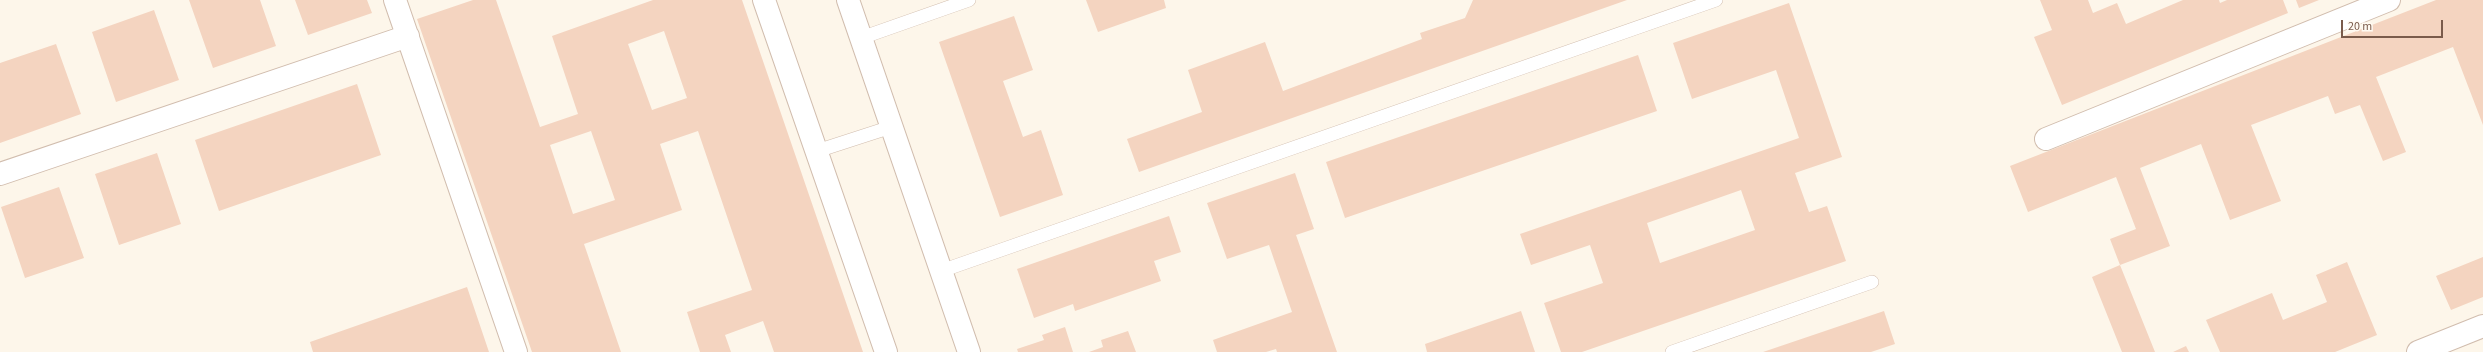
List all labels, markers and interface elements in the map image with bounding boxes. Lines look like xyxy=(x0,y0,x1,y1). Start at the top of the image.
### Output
scale bar xyxy=(2343,12,2445,38)
text: 20 m xyxy=(2348,18,2372,35)

